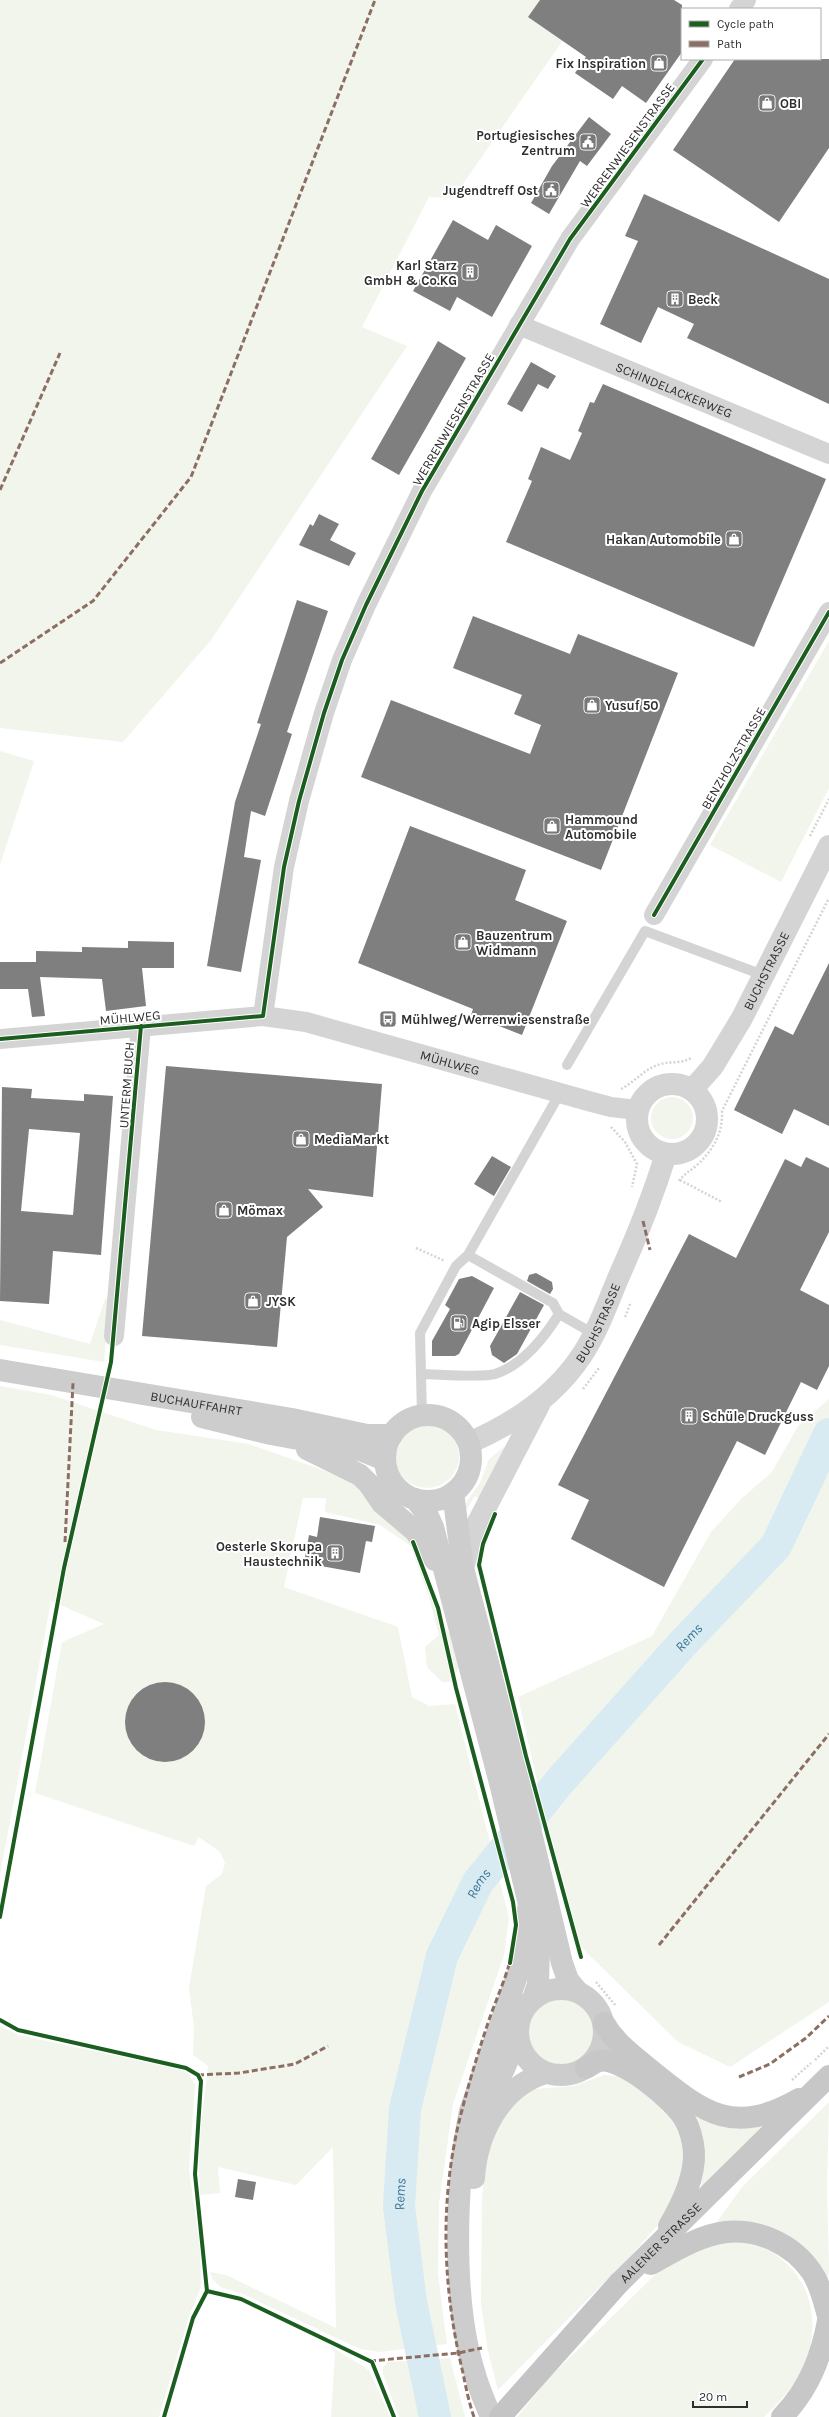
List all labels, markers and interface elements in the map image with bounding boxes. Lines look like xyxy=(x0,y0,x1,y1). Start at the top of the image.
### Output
legend xyxy=(681,8,821,60)
text: Cycle path xyxy=(717,17,774,31)
text: Path xyxy=(717,37,742,51)
shop icon: Fix Inspiration xyxy=(649,53,669,73)
place label: Fix Inspiration xyxy=(555,56,646,71)
street label: WERRENWIESENSTRASSE xyxy=(577,80,678,211)
shop icon: OBI xyxy=(757,93,777,113)
place label: OBI xyxy=(780,96,801,111)
place label: Portugiesisches Zentrum xyxy=(476,128,575,158)
public building icon: Portugiesisches Zentrum xyxy=(578,132,598,152)
public building icon: Jugendtreff Ost xyxy=(541,180,561,200)
place label: Jugendtreff Ost xyxy=(443,183,538,198)
place label: Karl Starz GmbH & Co.KG xyxy=(364,258,457,288)
building icon: Karl Starz GmbH & Co.KG xyxy=(460,262,480,282)
building icon: Beck xyxy=(665,289,685,309)
place label: Beck xyxy=(688,292,718,307)
street label: WERRENWIESENSTRASSE xyxy=(409,350,498,488)
street label: SCHINDELACKERWEG xyxy=(613,359,735,421)
shop icon: Hakan Automobile xyxy=(724,529,744,549)
place label: Hakan Automobile xyxy=(606,532,721,547)
shop icon: Yusuf 50 xyxy=(582,695,602,715)
place label: Yusuf 50 xyxy=(605,698,659,713)
street label: BENZHOLZSTRASSE xyxy=(698,704,769,812)
place label: Hammound Automobile xyxy=(565,812,638,842)
shop icon: Hammound Automobile xyxy=(542,816,562,836)
place label: Bauzentrum Widmann xyxy=(476,928,552,958)
street label: BUCHSTRASSE xyxy=(740,929,793,1013)
shop icon: Bauzentrum Widmann xyxy=(453,932,473,952)
street label: MÜHLWEG xyxy=(99,1006,161,1028)
bus stop icon: Mühlweg/Werrenwiesenstraße xyxy=(378,1009,398,1029)
place label: Mühlweg/Werrenwiesenstraße xyxy=(401,1012,590,1027)
street label: UNTERM BUCH xyxy=(116,1041,137,1129)
street label: MÜHLWEG xyxy=(418,1047,481,1078)
shop icon: MediaMarkt xyxy=(291,1129,311,1149)
place label: MediaMarkt xyxy=(314,1132,389,1147)
shop icon: Mömax xyxy=(214,1200,234,1220)
place label: Mömax xyxy=(237,1203,283,1218)
street label: BUCHSTRASSE xyxy=(572,1281,623,1366)
shop icon: JYSK xyxy=(243,1291,263,1311)
place label: JYSK xyxy=(266,1294,296,1309)
fuel station icon: Agip Elsser xyxy=(449,1313,469,1333)
place label: Agip Elsser xyxy=(472,1316,541,1331)
street label: BUCHAUFFAHRT xyxy=(149,1388,244,1419)
building icon: Schüle Druckguss xyxy=(679,1406,699,1426)
place label: Schüle Druckguss xyxy=(702,1409,814,1424)
place label: Oesterle Skorupa Haustechnik xyxy=(216,1539,322,1569)
building icon: Oesterle Skorupa Haustechnik xyxy=(325,1543,345,1563)
water label: Rems xyxy=(672,1620,707,1655)
water label: Rems xyxy=(463,1865,495,1902)
water label: Rems xyxy=(391,2177,410,2211)
street label: AALENER STRASSE xyxy=(617,2199,705,2286)
scale bar xyxy=(693,2383,747,2409)
text: 20 m xyxy=(699,2390,727,2404)

